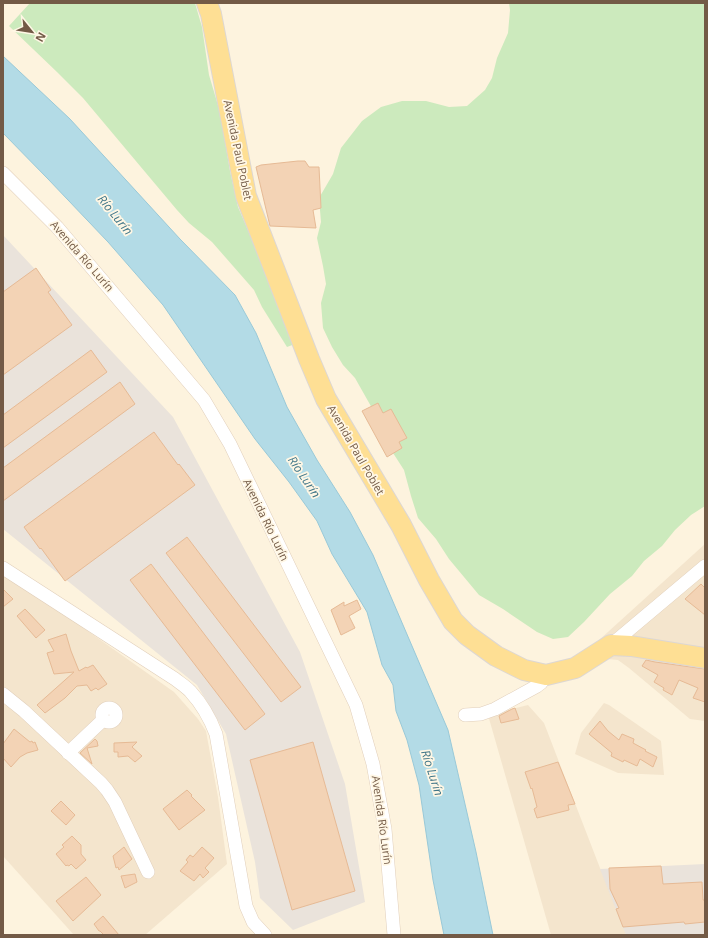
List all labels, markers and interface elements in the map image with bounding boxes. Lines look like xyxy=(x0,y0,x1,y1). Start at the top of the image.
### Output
north arrow xyxy=(12,12,52,52)
text: N xyxy=(32,30,50,45)
street label: Avenida Paul Poblet xyxy=(221,99,256,201)
water label: Río Lurín xyxy=(94,191,137,238)
street label: Avenida Río Lurín xyxy=(47,217,117,294)
street label: Avenida Paul Poblet xyxy=(324,402,388,498)
water label: Río Lurín xyxy=(284,452,325,501)
street label: Avenida Río Lurín xyxy=(240,476,293,563)
water label: Río Lurín xyxy=(417,748,448,798)
street label: Avenida Río Lurín xyxy=(369,775,396,865)

